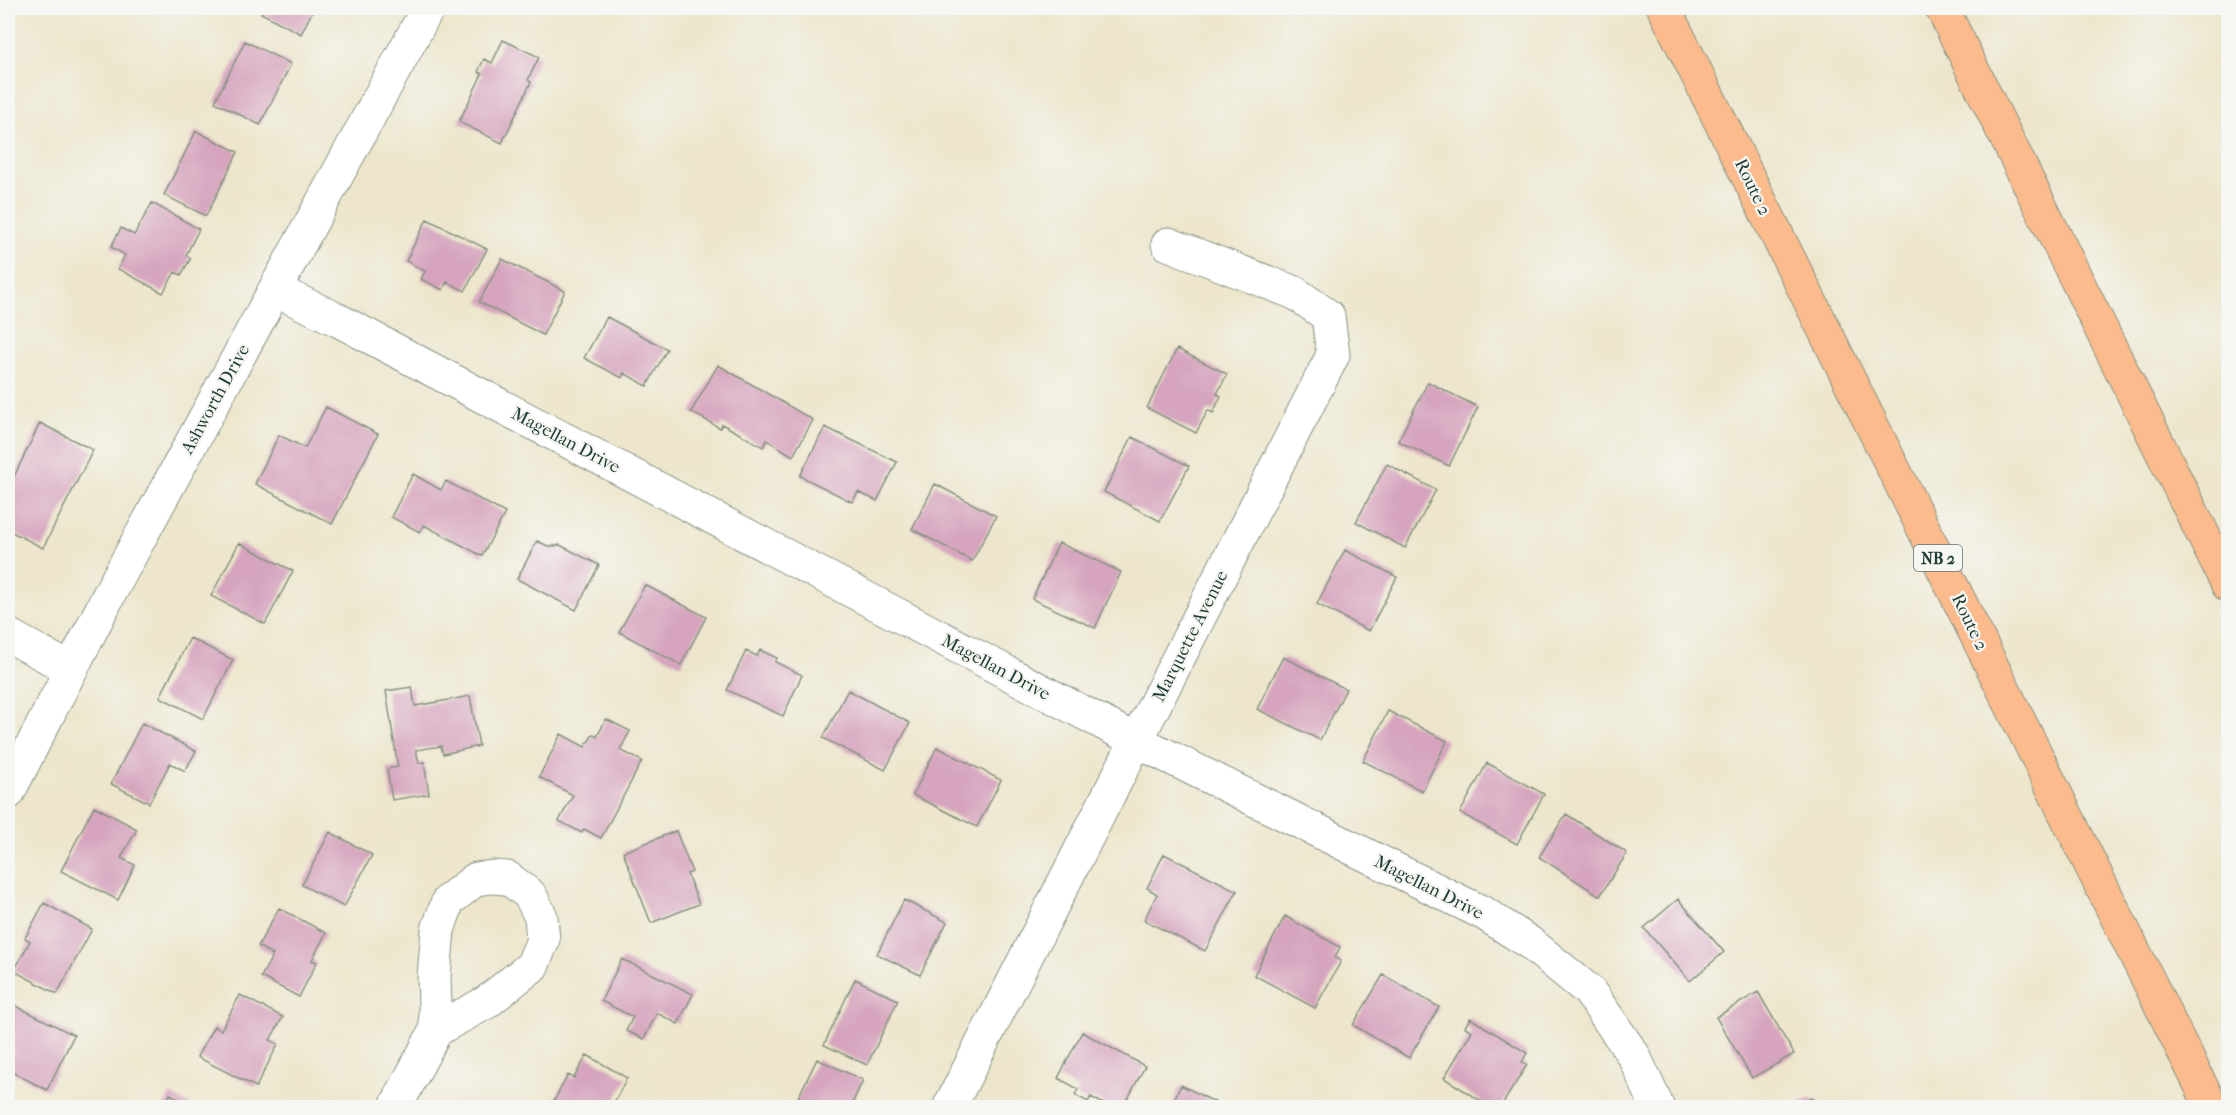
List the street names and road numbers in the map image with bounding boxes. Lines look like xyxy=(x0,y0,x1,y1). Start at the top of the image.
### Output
street label: Route 2 xyxy=(1730,155,1775,219)
street label: Ashworth Drive xyxy=(176,341,254,459)
street label: Magellan Drive xyxy=(508,403,624,478)
road number: NB 2 xyxy=(1914,545,1962,571)
street label: Marquette Avenue xyxy=(1148,567,1233,705)
street label: Route 2 xyxy=(1947,590,1992,654)
street label: Magellan Drive xyxy=(938,630,1054,705)
street label: Magellan Drive xyxy=(1371,851,1487,924)

